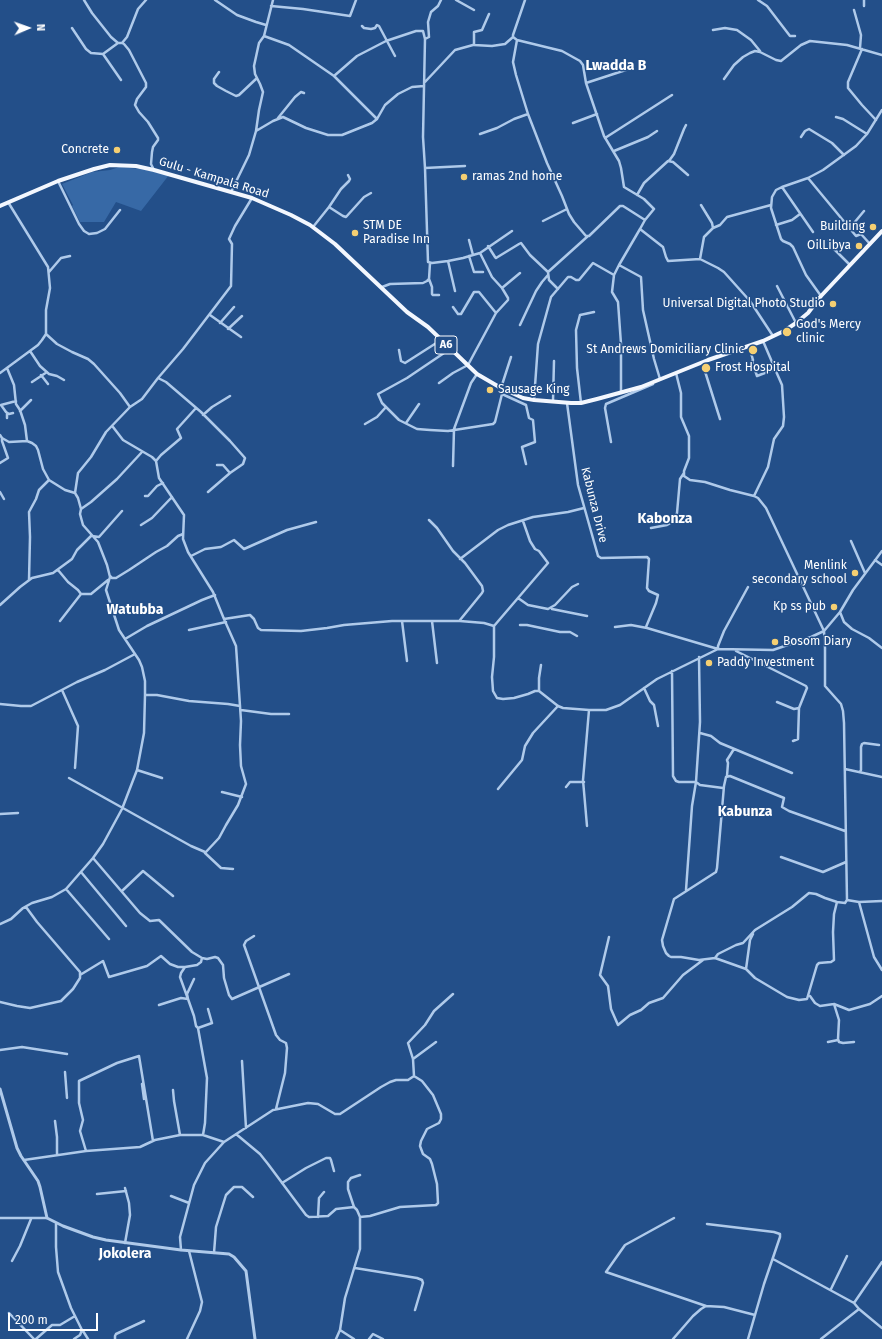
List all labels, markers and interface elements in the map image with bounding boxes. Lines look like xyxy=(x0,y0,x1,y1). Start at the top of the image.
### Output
north arrow xyxy=(8,8,48,48)
text: N xyxy=(34,24,47,31)
district label: Lwadda B xyxy=(586,58,646,74)
place label: Concrete xyxy=(61,143,109,157)
marker: Concrete xyxy=(112,145,122,155)
street label: Gulu - Kampala Road xyxy=(157,154,271,202)
place label: ramas 2nd home xyxy=(472,170,562,184)
marker: ramas 2nd home xyxy=(459,172,469,182)
place label: STM DE Paradise Inn xyxy=(363,219,430,247)
place label: Building xyxy=(820,220,865,234)
marker: Building xyxy=(868,222,878,232)
marker: STM DE Paradise Inn xyxy=(350,228,360,238)
place label: OilLibya xyxy=(807,239,851,253)
marker: OilLibya xyxy=(854,241,864,251)
place label: Universal Digital Photo Studio xyxy=(663,297,825,311)
marker: Universal Digital Photo Studio xyxy=(828,299,838,309)
place label: God's Mercy clinic xyxy=(796,318,861,346)
marker: God's Mercy clinic xyxy=(781,326,793,338)
road number: A6 xyxy=(435,336,457,354)
place label: St Andrews Domiciliary Clinic xyxy=(586,343,744,357)
marker: St Andrews Domiciliary Clinic xyxy=(747,344,759,356)
place label: Frost Hospital xyxy=(715,361,790,375)
marker: Frost Hospital xyxy=(700,362,712,374)
place label: Sausage King xyxy=(498,383,569,397)
marker: Sausage King xyxy=(485,385,495,395)
street label: Kabunza Drive xyxy=(578,466,610,544)
district label: Kabonza xyxy=(638,511,692,527)
place label: Menlink secondary school xyxy=(752,559,847,587)
marker: Menlink secondary school xyxy=(850,568,860,578)
place label: Kp ss pub xyxy=(773,600,826,614)
district label: Watubba xyxy=(107,602,163,618)
marker: Kp ss pub xyxy=(829,602,839,612)
place label: Bosom Diary xyxy=(783,635,852,649)
marker: Bosom Diary xyxy=(770,637,780,647)
place label: Paddy Investment xyxy=(717,656,814,670)
marker: Paddy Investment xyxy=(704,658,714,668)
district label: Kabunza xyxy=(718,804,772,820)
district label: Jokolera xyxy=(99,1246,151,1262)
scale bar xyxy=(10,1305,100,1331)
text: 200 m xyxy=(15,1313,48,1327)

